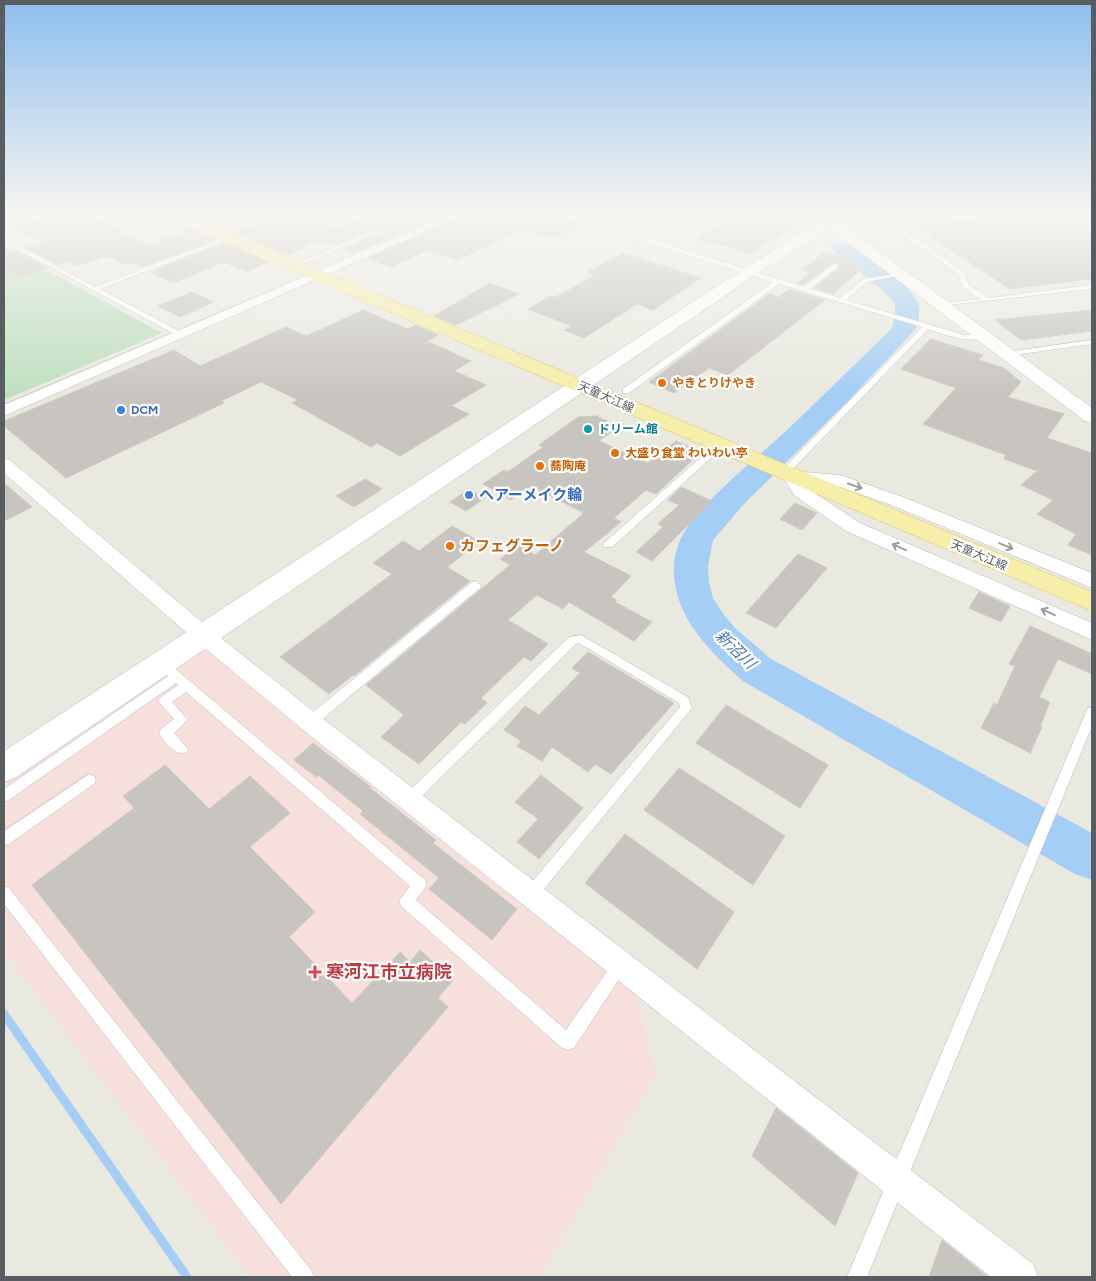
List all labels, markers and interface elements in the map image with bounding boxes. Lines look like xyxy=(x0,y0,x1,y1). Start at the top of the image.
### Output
place label: やきとりけやき xyxy=(672,376,756,390)
marker: やきとりけやき xyxy=(656,377,668,389)
street label: 天童大江線 xyxy=(576,378,636,416)
place label: DCM xyxy=(131,403,158,417)
marker: DCM xyxy=(115,404,127,416)
place label: ドリーム館 xyxy=(598,422,658,436)
marker: ドリーム館 xyxy=(582,423,594,435)
place label: 大盛り食堂 わいわい亭 xyxy=(625,446,748,460)
marker: 大盛り食堂 わいわい亭 xyxy=(609,447,621,459)
place label: 蕎陶庵 xyxy=(550,459,586,473)
marker: 蕎陶庵 xyxy=(534,460,546,472)
one-way arrow xyxy=(847,482,863,492)
place label: ヘアーメイク輪 xyxy=(479,486,582,504)
marker: ヘアーメイク輪 xyxy=(463,489,475,501)
place label: カフェグラーノ xyxy=(460,537,564,555)
street label: 天童大江線 xyxy=(949,537,1009,573)
marker: カフェグラーノ xyxy=(444,540,456,552)
one-way arrow xyxy=(998,541,1013,551)
one-way arrow xyxy=(892,542,907,552)
one-way arrow xyxy=(1041,607,1056,617)
water label: 新沼川 xyxy=(712,626,761,674)
place label: 寒河江市立病院 xyxy=(326,961,452,983)
marker: 寒河江市立病院 xyxy=(308,965,322,979)

